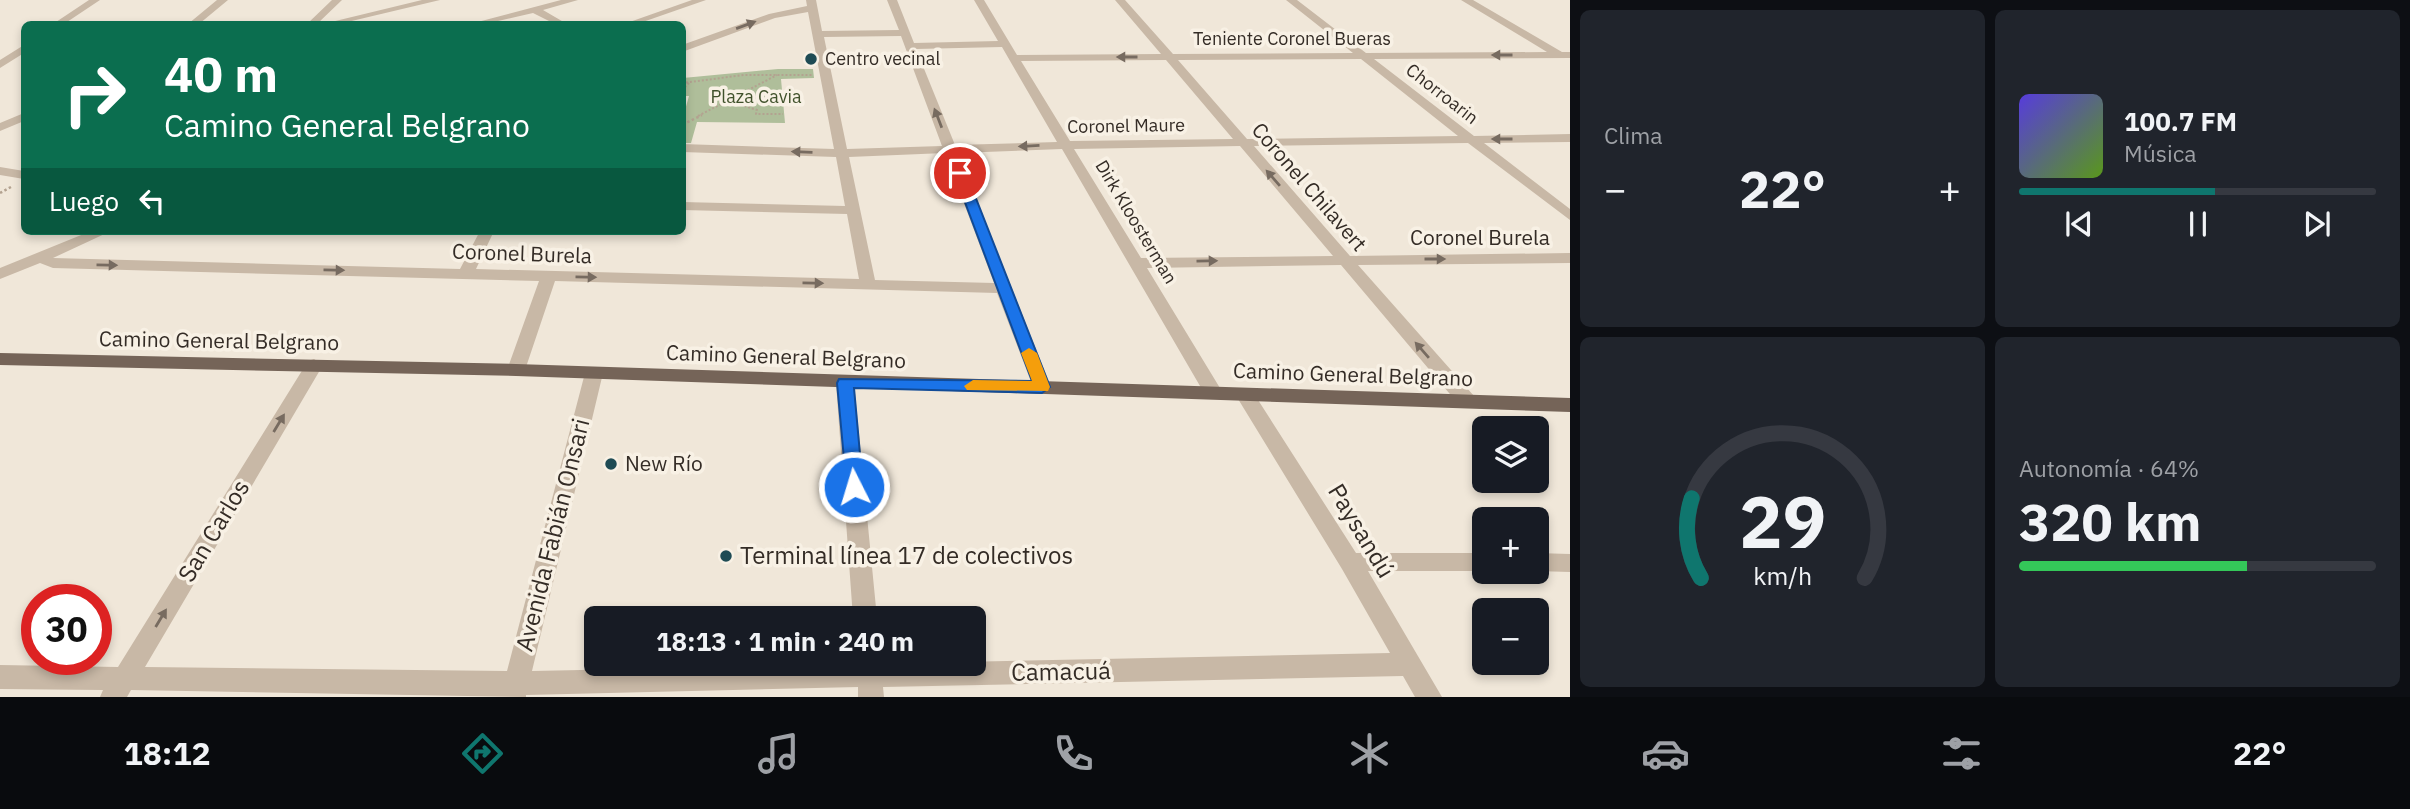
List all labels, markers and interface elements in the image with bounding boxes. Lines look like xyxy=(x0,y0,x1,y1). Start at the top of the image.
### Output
one-way arrow xyxy=(736,20,757,31)
street label: Teniente Coronel Bueras xyxy=(1193,27,1391,50)
text: 40 m xyxy=(164,42,278,105)
place label: Centro vecinal xyxy=(825,47,940,70)
icon: right xyxy=(49,49,140,140)
one-way arrow xyxy=(1491,49,1513,61)
marker: Centro vecinal xyxy=(803,51,819,67)
one-way arrow xyxy=(1116,51,1138,63)
street label: Chorroarin xyxy=(1401,58,1483,129)
park label: Plaza Cavia xyxy=(710,85,802,108)
text: Camino General Belgrano xyxy=(164,104,530,146)
text: 100.7 FM xyxy=(2124,104,2237,138)
one-way arrow xyxy=(933,107,944,128)
street label: Coronel Maure xyxy=(1067,113,1185,138)
street label: Coronel Chilavert xyxy=(1246,116,1374,257)
text: Clima xyxy=(1604,120,1663,150)
one-way arrow xyxy=(1491,133,1513,145)
text: Música xyxy=(2124,138,2197,168)
one-way arrow xyxy=(1018,141,1040,152)
pin xyxy=(930,143,990,203)
one-way arrow xyxy=(791,146,813,157)
icon: arrive xyxy=(941,154,979,192)
text: 22° xyxy=(1739,155,1826,222)
street label: Dirk Kloosterman xyxy=(1090,156,1182,288)
text: − xyxy=(1604,164,1627,213)
text: + xyxy=(1938,164,1961,213)
one-way arrow xyxy=(1265,169,1281,187)
icon: left xyxy=(133,182,171,220)
text: Luego xyxy=(49,184,119,218)
icon: previous xyxy=(2060,205,2098,243)
icon: pause xyxy=(2179,205,2217,243)
icon: next xyxy=(2298,205,2336,243)
street label: Coronel Burela xyxy=(1410,223,1550,251)
street label: Coronel Burela xyxy=(452,237,592,269)
one-way arrow xyxy=(1424,253,1446,265)
one-way arrow xyxy=(1196,256,1218,267)
one-way arrow xyxy=(96,259,118,270)
one-way arrow xyxy=(323,264,345,276)
one-way arrow xyxy=(575,271,597,283)
one-way arrow xyxy=(803,277,825,288)
street label: Camino General Belgrano xyxy=(99,324,339,356)
street label: Camino General Belgrano xyxy=(666,338,907,374)
one-way arrow xyxy=(1415,341,1430,358)
street label: Camino General Belgrano xyxy=(1233,356,1474,392)
one-way arrow xyxy=(272,414,285,433)
street label: Avenida Fabián Onsari xyxy=(508,415,596,655)
map controls xyxy=(1472,416,1549,675)
button: layers xyxy=(1472,416,1549,493)
place label: New Río xyxy=(625,449,703,477)
position arrow xyxy=(817,450,891,524)
text: Autonomía · 64% xyxy=(2019,453,2199,483)
marker: New Río xyxy=(603,456,619,472)
street label: San Carlos xyxy=(170,473,256,588)
text: 29 xyxy=(1739,473,1826,568)
street label: Paysandú xyxy=(1321,477,1403,584)
text: 320 km xyxy=(2019,488,2201,555)
button: + xyxy=(1472,507,1549,584)
place label: Terminal línea 17 de colectivos xyxy=(740,539,1073,571)
marker: Terminal línea 17 de colectivos xyxy=(718,548,734,564)
text: km/h xyxy=(1753,559,1812,592)
speed limit sign: 30 xyxy=(21,584,112,675)
button: − xyxy=(1472,598,1549,675)
one-way arrow xyxy=(155,609,167,628)
text: 18:13 · 1 min · 240 m xyxy=(656,624,914,658)
street label: Camacuá xyxy=(1011,654,1111,688)
icon: directions xyxy=(458,729,507,778)
icon: music xyxy=(754,729,803,778)
icon: phone xyxy=(1049,729,1098,778)
icon: climate xyxy=(1345,729,1394,778)
icon: car xyxy=(1641,729,1690,778)
icon: filters xyxy=(1937,729,1986,778)
text: 18:12 xyxy=(123,732,211,774)
text: 22° xyxy=(2233,732,2287,774)

